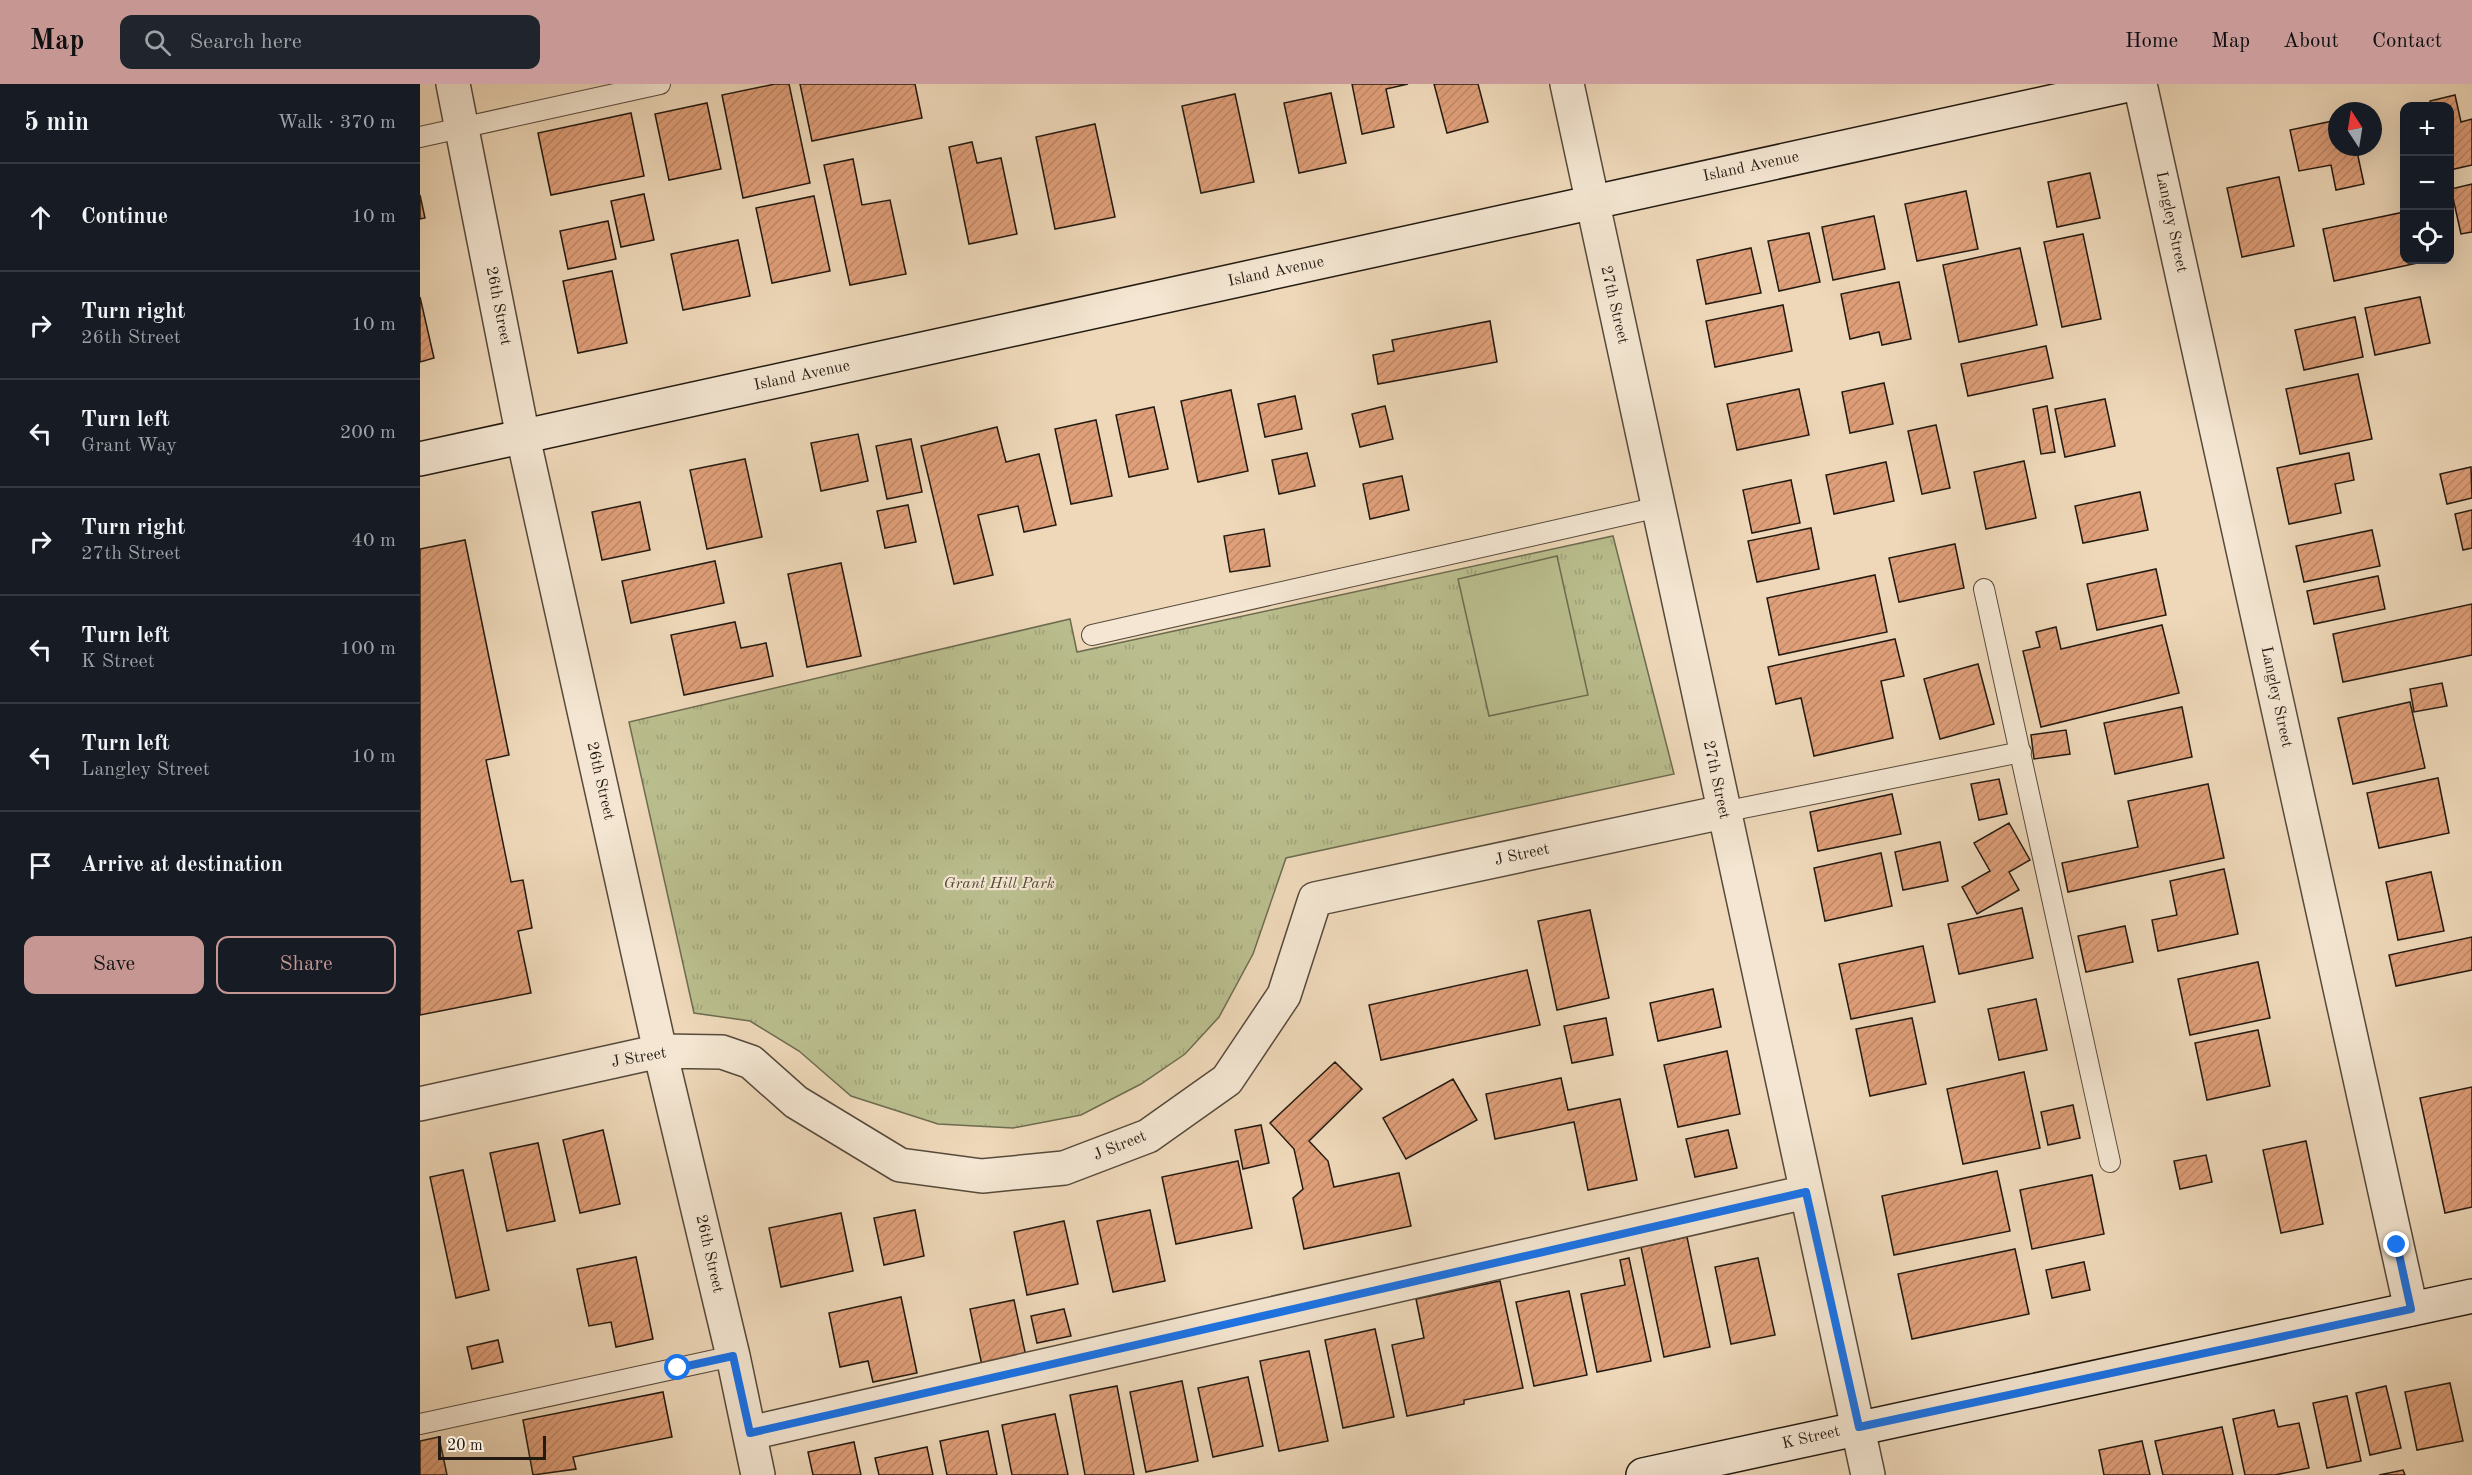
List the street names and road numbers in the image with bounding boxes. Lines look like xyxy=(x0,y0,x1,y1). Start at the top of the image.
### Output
street label: Island Avenue xyxy=(1702,149,1800,185)
street label: Langley Street xyxy=(2152,170,2190,274)
street label: Island Avenue xyxy=(1227,254,1325,290)
street label: 27th Street xyxy=(1597,264,1631,346)
street label: 26th Street xyxy=(483,265,514,347)
street label: Island Avenue xyxy=(753,358,851,394)
street label: Langley Street xyxy=(2257,645,2295,749)
street label: 27th Street xyxy=(1700,739,1732,821)
street label: 26th Street xyxy=(583,740,617,822)
street label: J Street xyxy=(1493,841,1551,869)
street label: J Street xyxy=(610,1045,668,1071)
street label: J Street xyxy=(1091,1128,1149,1164)
street label: 26th Street xyxy=(692,1213,726,1295)
street label: K Street xyxy=(1780,1423,1842,1452)

